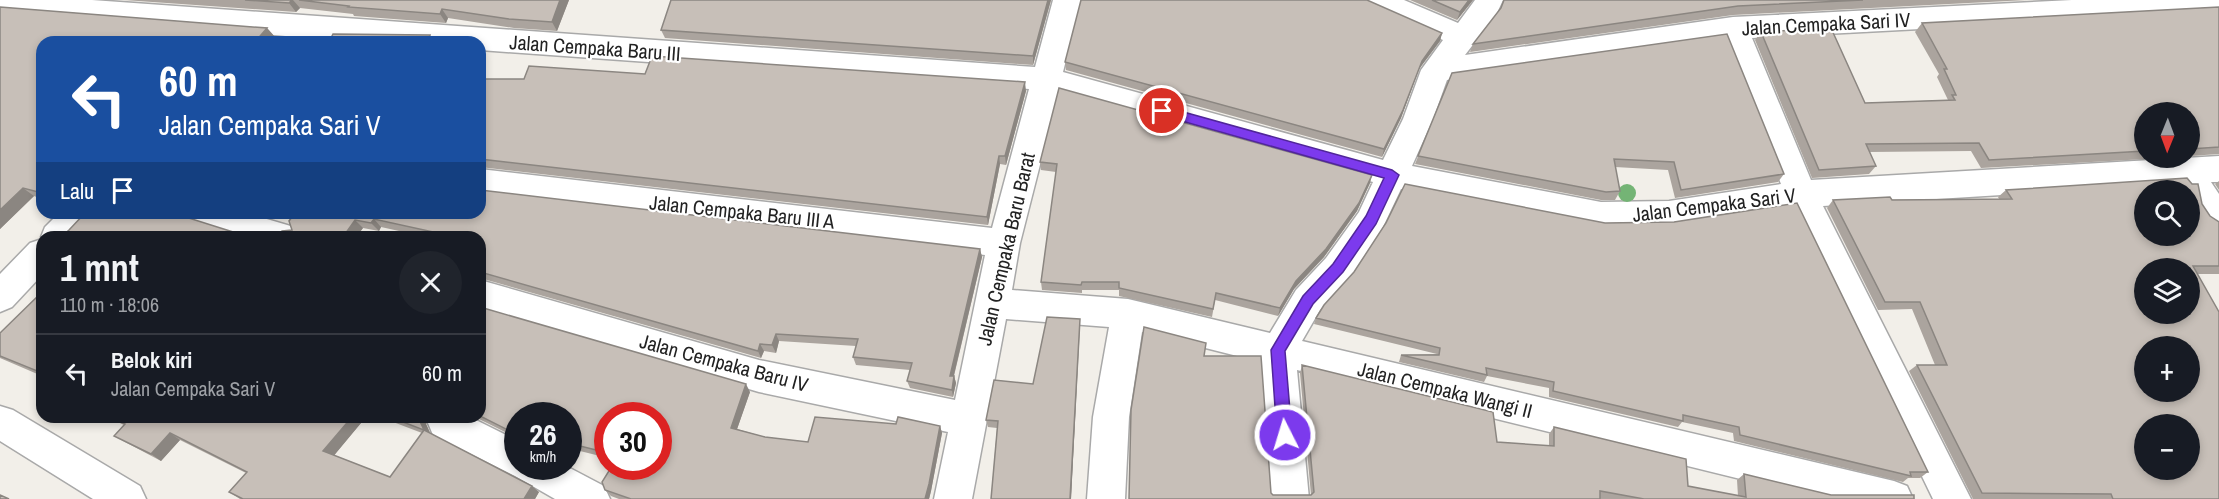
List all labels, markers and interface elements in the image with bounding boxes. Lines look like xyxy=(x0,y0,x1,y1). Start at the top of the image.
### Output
street label: Jalan Cempaka Sari IV xyxy=(1741,6,1911,41)
street label: Jalan Cempaka Baru III xyxy=(509,28,681,67)
text: 60 m xyxy=(159,53,238,109)
icon: left xyxy=(60,60,138,138)
pin xyxy=(1136,85,1187,136)
icon: arrive xyxy=(1145,94,1178,127)
north arrow xyxy=(2134,102,2200,168)
map controls xyxy=(2134,102,2200,480)
text: Jalan Cempaka Sari V xyxy=(159,107,381,143)
street label: Jalan Cempaka Baru Barat xyxy=(970,149,1041,348)
icon: arrive xyxy=(106,174,139,207)
text: Lalu xyxy=(60,176,94,206)
button: search xyxy=(2134,180,2200,246)
street label: Jalan Cempaka Sari V xyxy=(1631,181,1797,228)
street label: Jalan Cempaka Baru III A xyxy=(648,188,836,235)
text: 1 mnt xyxy=(60,244,139,292)
button: close xyxy=(399,251,462,314)
button: layers xyxy=(2134,258,2200,324)
text: 110 m · 18:06 xyxy=(60,291,159,318)
street label: Jalan Cempaka Baru IV xyxy=(637,327,811,398)
button: + xyxy=(2134,336,2200,402)
text: Belok kiri xyxy=(111,345,192,375)
street label: Jalan Cempaka Wangi II xyxy=(1355,355,1535,424)
icon: left xyxy=(60,357,93,390)
text: 60 m xyxy=(422,358,462,388)
text: Jalan Cempaka Sari V xyxy=(111,375,275,402)
speed limit sign: 30 xyxy=(594,402,672,480)
position arrow xyxy=(1253,403,1317,467)
text: 26 xyxy=(529,414,557,454)
button: − xyxy=(2134,414,2200,480)
text: km/h xyxy=(530,446,556,467)

